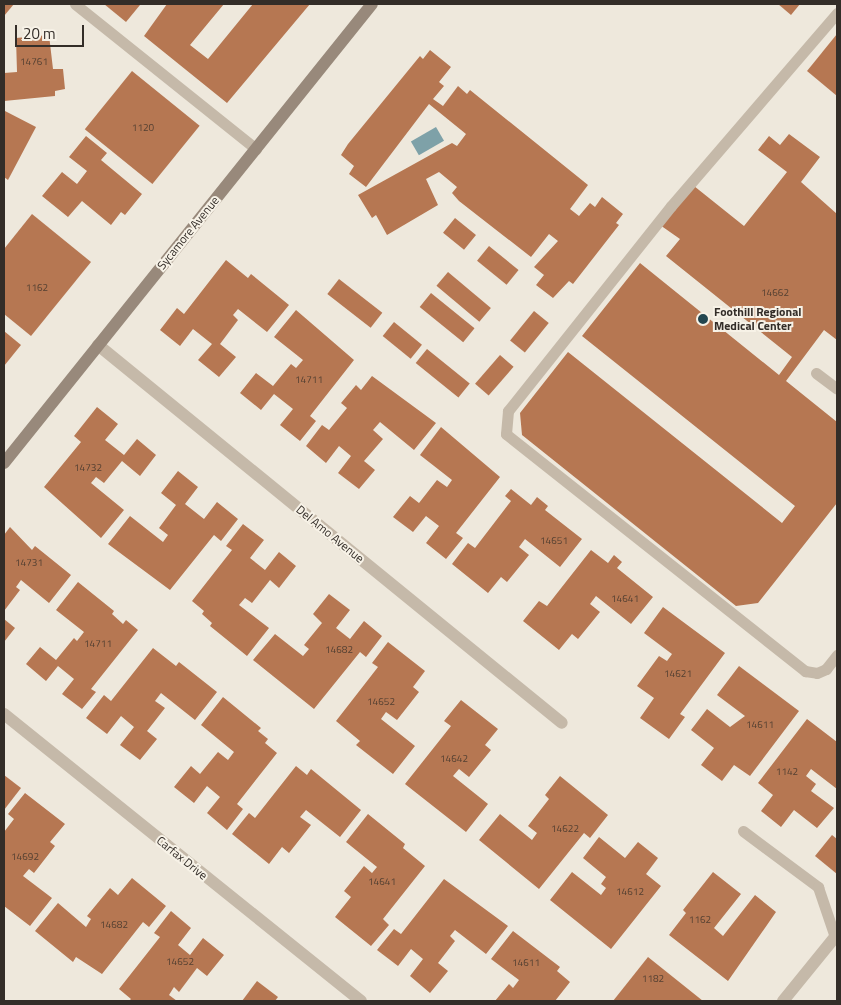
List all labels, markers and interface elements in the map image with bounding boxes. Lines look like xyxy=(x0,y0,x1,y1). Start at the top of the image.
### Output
scale bar xyxy=(18,15,86,47)
text: 20 m xyxy=(23,22,56,45)
house number: 14761 xyxy=(20,56,48,68)
house number: 1120 xyxy=(132,122,154,134)
street label: Sycamore Avenue xyxy=(154,194,222,272)
house number: 1162 xyxy=(26,282,48,294)
house number: 14662 xyxy=(761,287,789,299)
place label: Foothill Regional Medical Center xyxy=(714,305,802,333)
marker: Foothill Regional Medical Center xyxy=(696,312,710,326)
house number: 14711 xyxy=(295,374,323,386)
house number: 14732 xyxy=(74,462,102,474)
street label: Del Amo Avenue xyxy=(293,502,367,566)
house number: 14651 xyxy=(540,535,568,547)
house number: 14731 xyxy=(15,557,43,569)
house number: 14641 xyxy=(611,593,639,605)
house number: 14711 xyxy=(84,638,112,650)
house number: 14682 xyxy=(325,644,353,656)
house number: 14621 xyxy=(664,668,692,680)
house number: 14652 xyxy=(367,696,395,708)
house number: 14611 xyxy=(746,719,774,731)
house number: 14642 xyxy=(440,753,468,765)
house number: 1142 xyxy=(776,766,798,778)
house number: 14622 xyxy=(551,823,579,835)
street label: Carfax Drive xyxy=(154,833,210,883)
house number: 14692 xyxy=(11,851,39,863)
house number: 14641 xyxy=(368,876,396,888)
house number: 14612 xyxy=(616,886,644,898)
house number: 1162 xyxy=(689,914,711,926)
house number: 14682 xyxy=(100,919,128,931)
house number: 14652 xyxy=(166,956,194,968)
house number: 14611 xyxy=(512,957,540,969)
house number: 1182 xyxy=(642,973,664,985)

